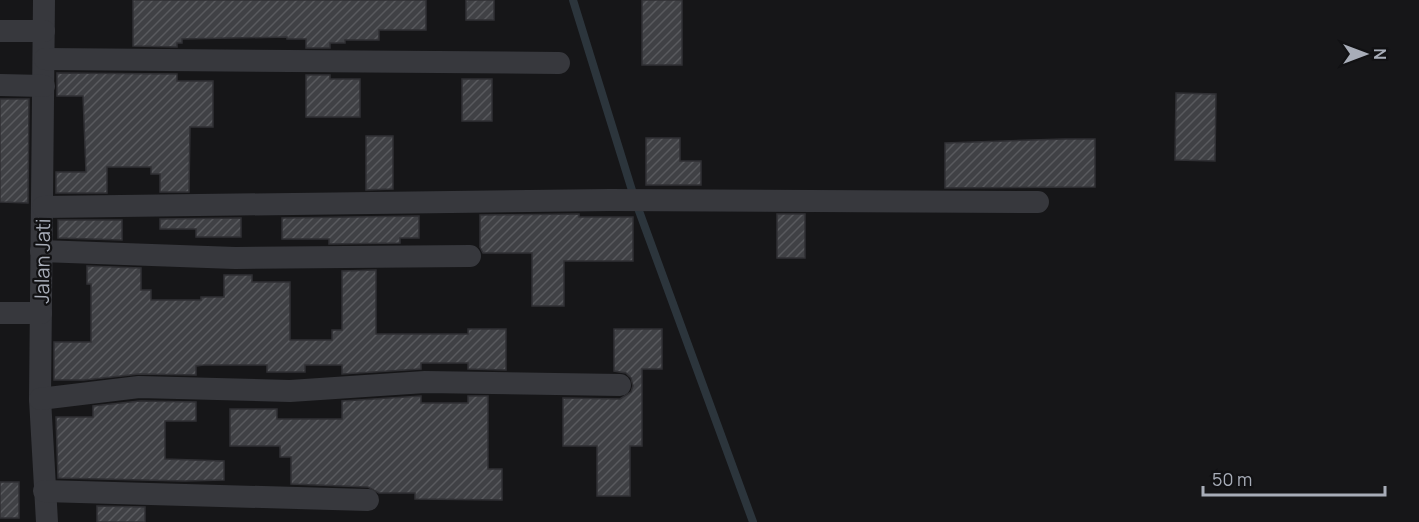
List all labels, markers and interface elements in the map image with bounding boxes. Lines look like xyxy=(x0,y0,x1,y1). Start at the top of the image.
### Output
north arrow xyxy=(1335,24,1395,84)
text: N xyxy=(1369,48,1391,60)
street label: Jalan Jati xyxy=(28,218,56,304)
scale bar xyxy=(1203,459,1384,497)
text: 50 m xyxy=(1212,467,1252,491)

